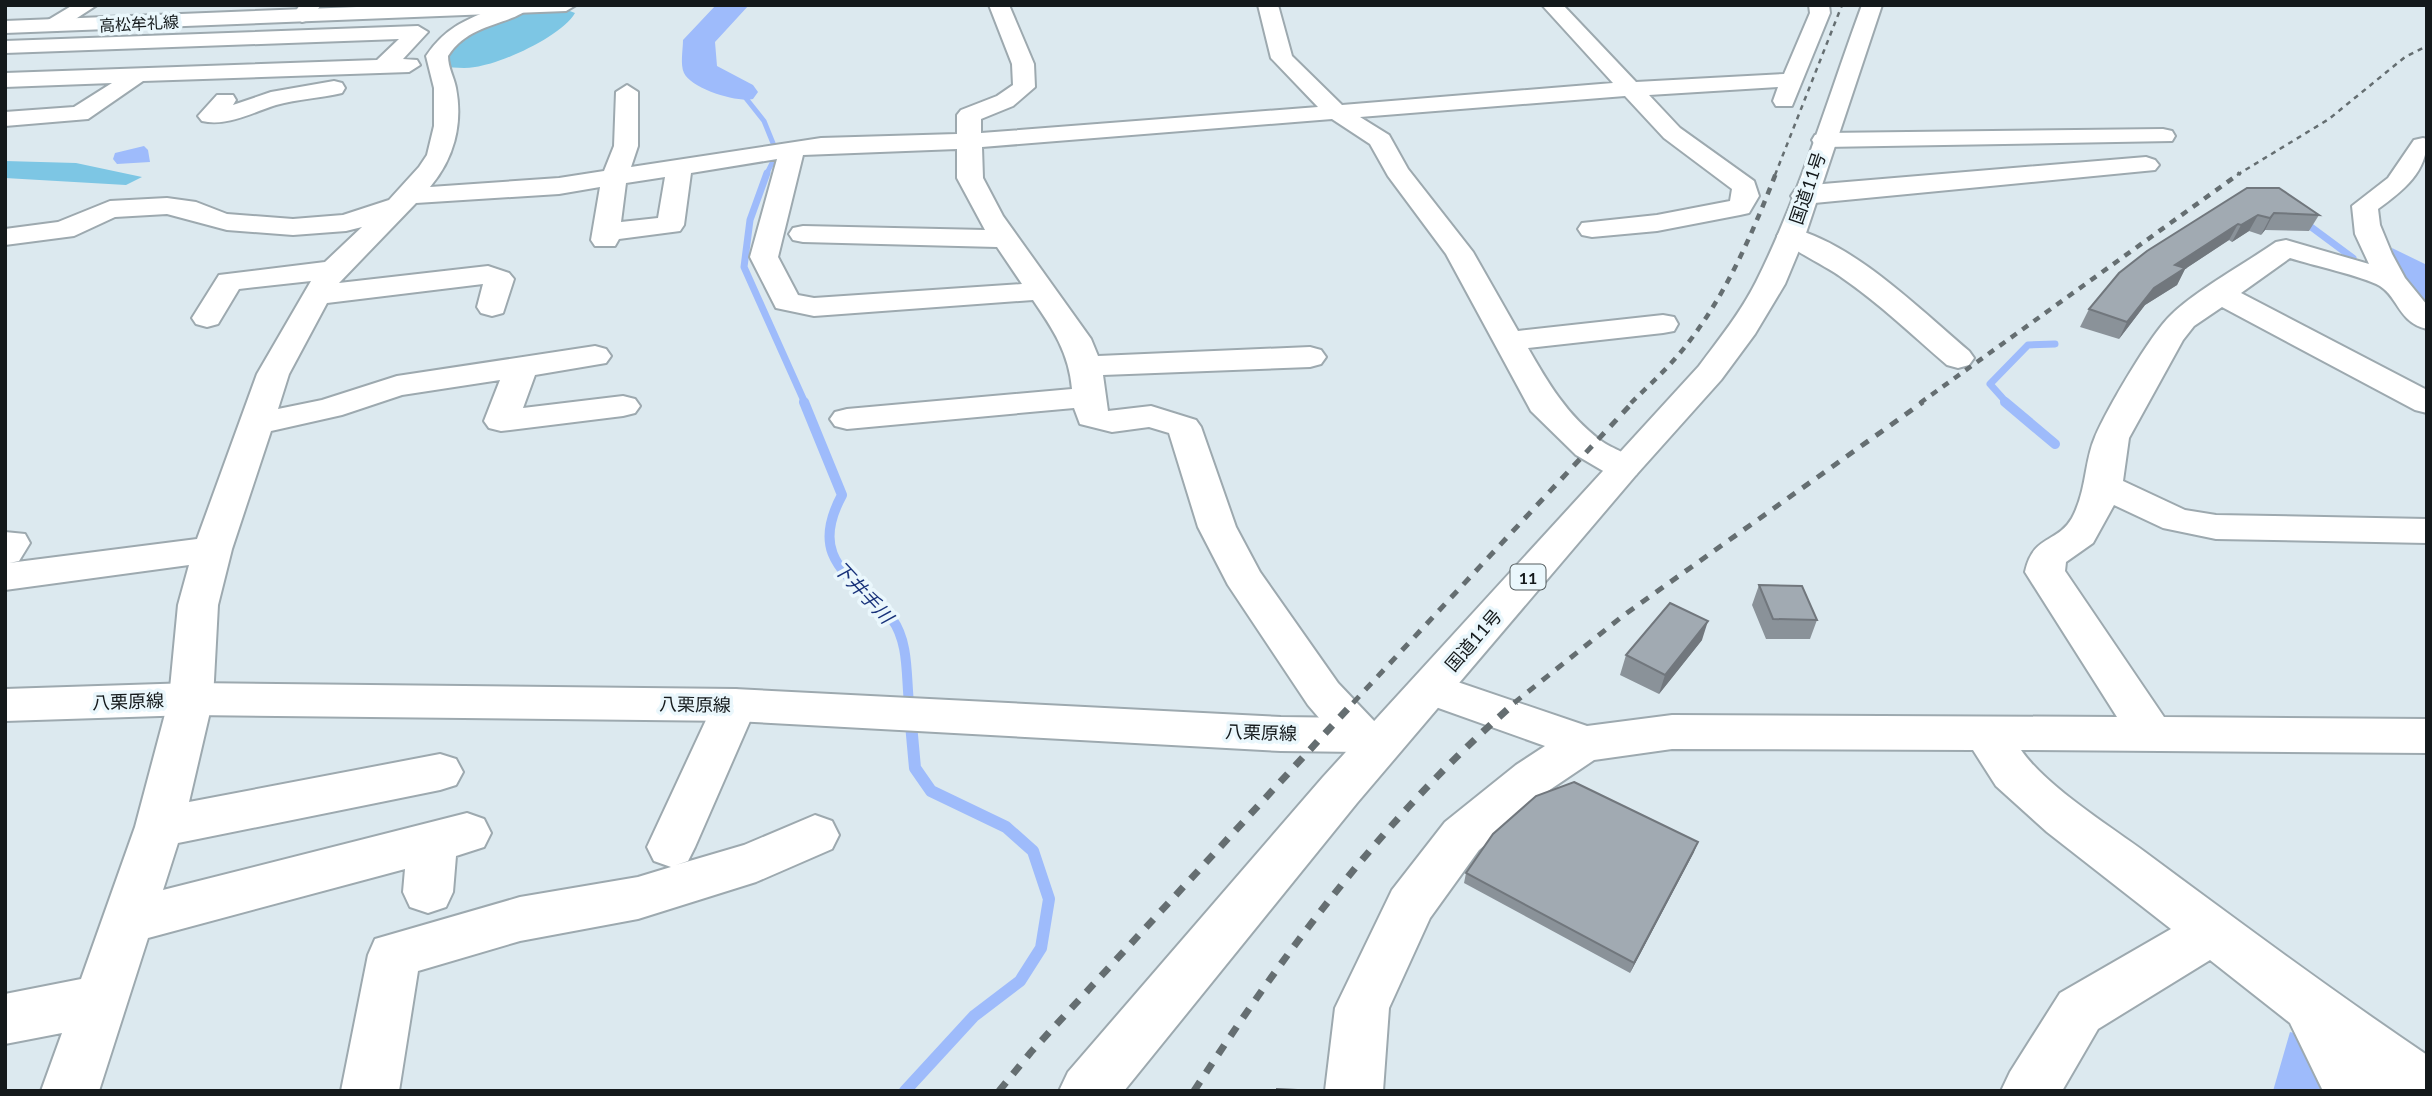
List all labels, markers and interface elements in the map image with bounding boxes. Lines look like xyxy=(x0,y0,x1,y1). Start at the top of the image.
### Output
street label: 高松牟礼線 xyxy=(99,11,179,35)
street label: 国道11号 xyxy=(1784,149,1830,227)
water label: 下井手川 xyxy=(830,556,900,629)
road number: 11 xyxy=(1510,564,1546,590)
street label: 国道11号 xyxy=(1440,605,1506,675)
street label: 八栗原線 xyxy=(92,689,164,713)
street label: 八栗原線 xyxy=(659,692,731,716)
street label: 八栗原線 xyxy=(1225,720,1297,744)

